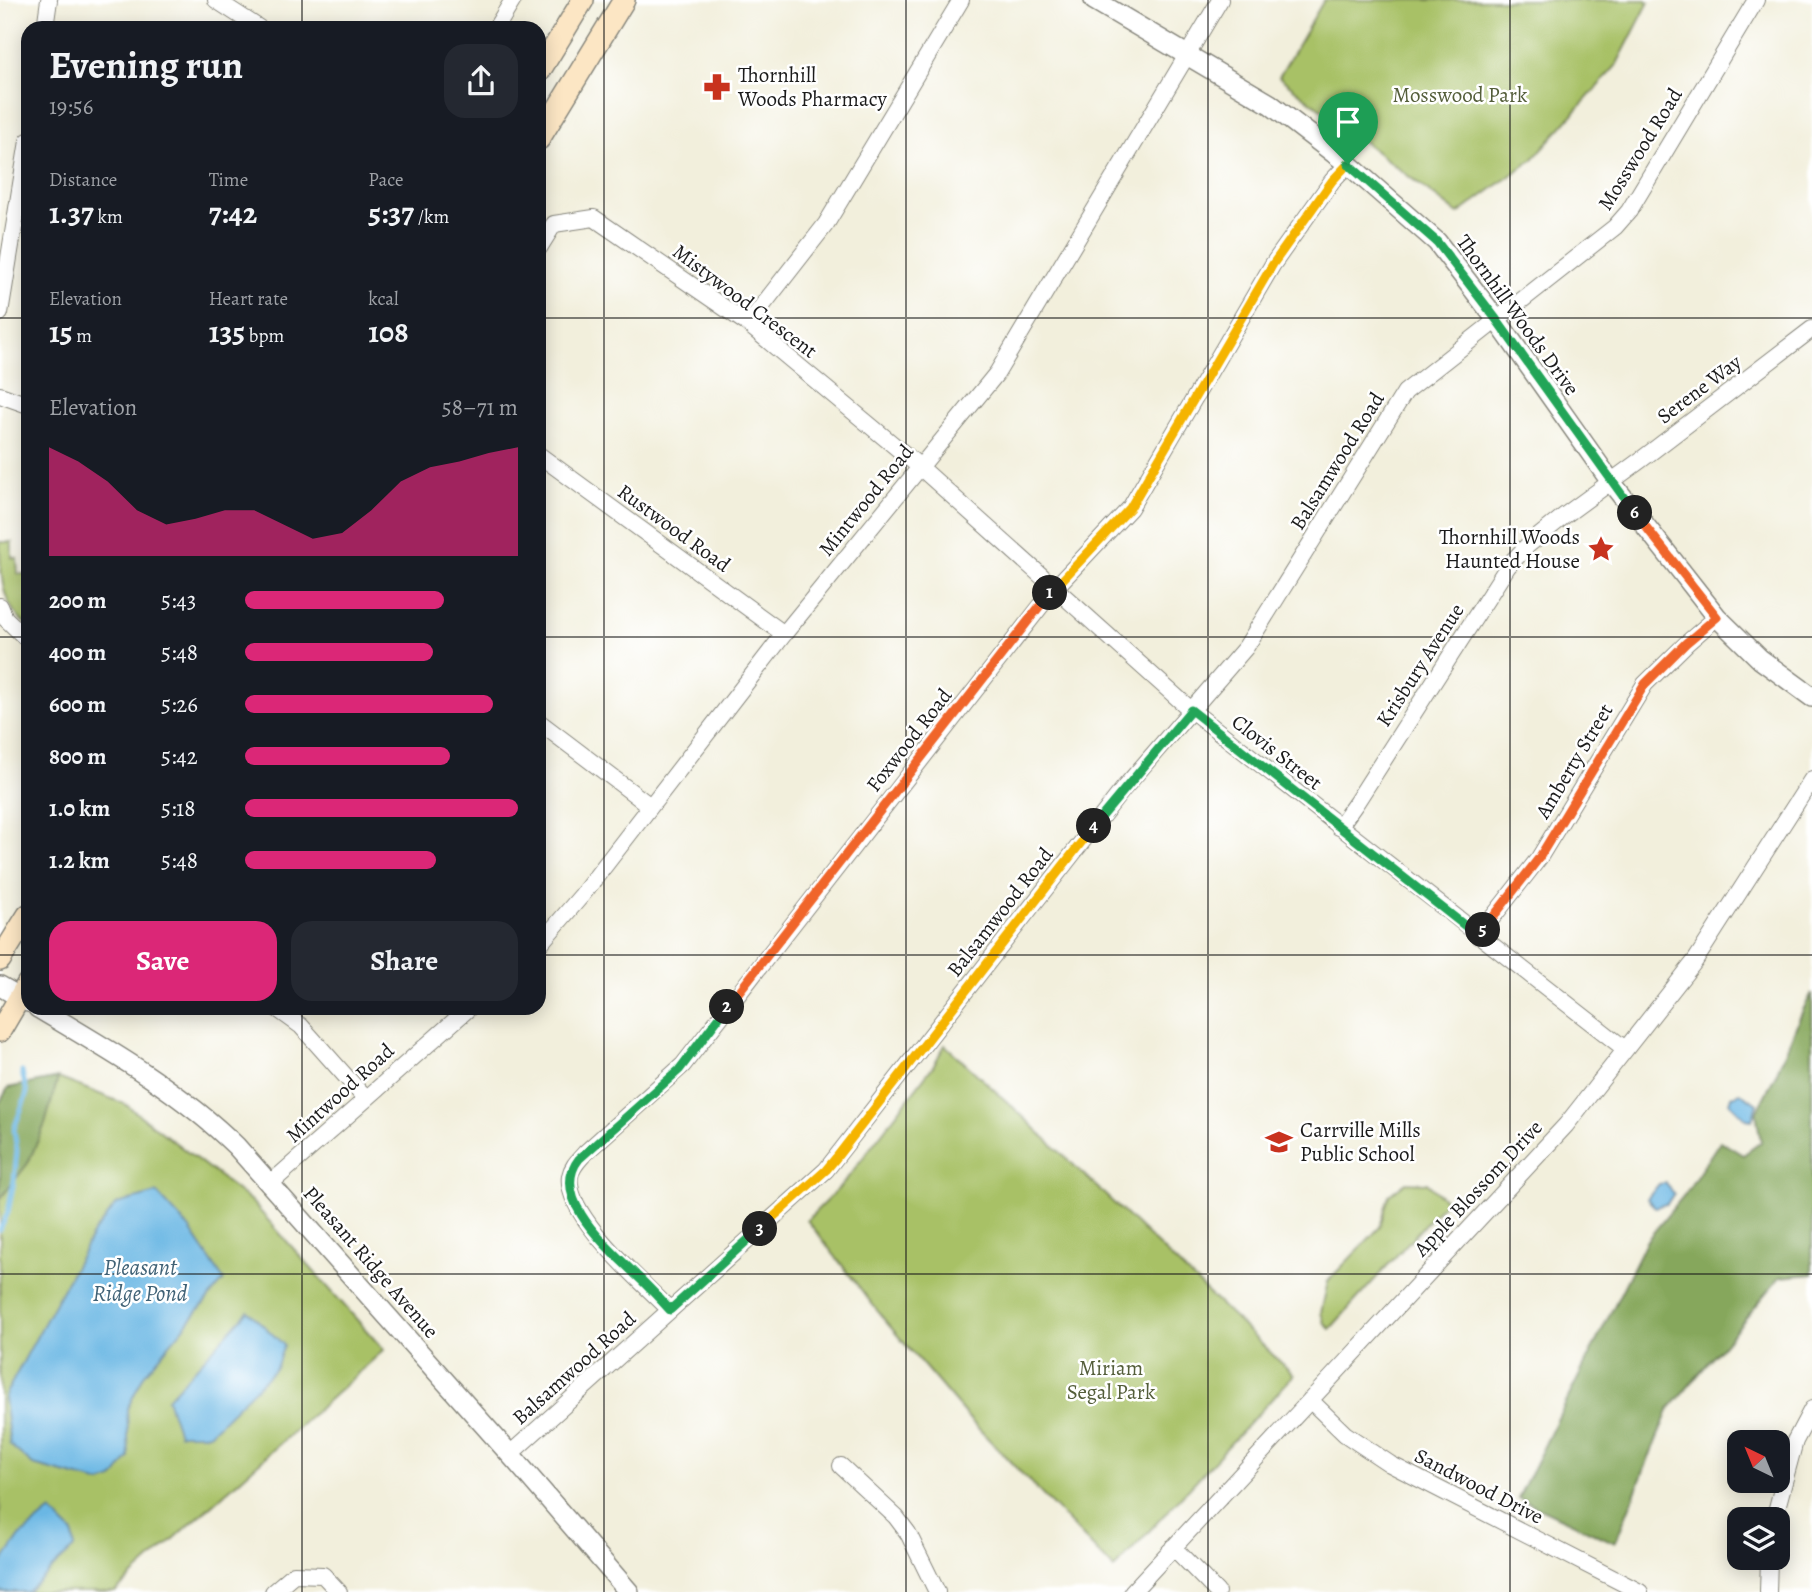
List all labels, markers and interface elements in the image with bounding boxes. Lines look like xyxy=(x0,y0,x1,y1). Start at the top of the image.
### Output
text: Evening run xyxy=(49,39,243,91)
button: share xyxy=(444,44,518,118)
place label: Thornhill Woods Pharmacy xyxy=(737,61,888,113)
pharmacy icon: Thornhill Woods Pharmacy xyxy=(702,72,732,102)
park label: Mosswood Park xyxy=(1393,81,1528,109)
street label: Mosswood Road xyxy=(1591,82,1689,215)
text: 19:56 xyxy=(49,91,93,122)
pin xyxy=(1318,92,1378,164)
icon: arrive xyxy=(1329,103,1367,141)
text: Distance xyxy=(49,167,117,193)
text: Time xyxy=(209,167,248,193)
text: Pace xyxy=(368,167,404,193)
text: 1.37 xyxy=(49,193,94,233)
text: 7:42 xyxy=(209,193,257,233)
text: 5:37 xyxy=(368,193,414,233)
text: km xyxy=(94,204,123,230)
text: /km xyxy=(414,204,449,230)
street label: Thornhill Woods Drive xyxy=(1450,229,1586,401)
street label: Mistywood Crescent xyxy=(667,237,823,365)
text: Elevation xyxy=(49,286,122,312)
text: Heart rate xyxy=(209,286,288,312)
text: kcal xyxy=(368,286,399,312)
text: 15 xyxy=(49,312,73,352)
text: 135 xyxy=(209,312,245,352)
text: 108 xyxy=(368,312,409,352)
text: m xyxy=(73,323,92,349)
text: bpm xyxy=(245,323,284,349)
street label: Serene Way xyxy=(1651,348,1747,430)
street label: Balsamwood Road xyxy=(1283,386,1391,535)
text: Elevation xyxy=(49,392,137,423)
text: 58–71 m xyxy=(442,392,518,423)
street label: Mintwood Road xyxy=(812,438,920,562)
street label: Rustwood Road xyxy=(612,477,737,579)
pin: 6 xyxy=(1618,496,1652,530)
text: 6 xyxy=(1630,499,1639,525)
place label: Thornhill Woods Haunted House xyxy=(1439,523,1580,575)
place icon: Thornhill Woods Haunted House xyxy=(1586,534,1616,564)
pin: 1 xyxy=(1032,576,1068,610)
text: 1 xyxy=(1046,579,1053,605)
text: 200 m xyxy=(49,585,107,616)
text: 5:43 xyxy=(161,585,196,616)
street label: Krisbury Avenue xyxy=(1370,598,1470,732)
text: 400 m xyxy=(49,637,106,668)
text: 5:48 xyxy=(161,637,198,668)
street label: Foxwood Road xyxy=(860,682,959,798)
text: 600 m xyxy=(49,689,106,720)
text: 5:26 xyxy=(161,689,198,720)
street label: Amberty Street xyxy=(1528,698,1619,825)
street label: Clovis Street xyxy=(1226,708,1328,796)
text: 800 m xyxy=(49,741,106,772)
text: 5:42 xyxy=(161,741,198,772)
text: 1.0 km xyxy=(49,793,110,824)
text: 5:18 xyxy=(161,793,195,824)
pin: 4 xyxy=(1076,808,1112,844)
text: 4 xyxy=(1089,812,1098,838)
street label: Balsamwood Road xyxy=(941,841,1060,983)
text: 1.2 km xyxy=(49,845,110,876)
text: 5:48 xyxy=(161,845,198,876)
pin: 5 xyxy=(1466,912,1500,948)
text: 5 xyxy=(1478,916,1487,942)
button: Save xyxy=(49,921,277,1001)
button: Share xyxy=(291,921,518,1001)
pin: 2 xyxy=(710,990,744,1024)
text: 2 xyxy=(722,993,731,1019)
street label: Mintwood Road xyxy=(280,1036,401,1149)
street label: Apple Blossom Drive xyxy=(1407,1114,1549,1263)
place label: Carrville Mills Public School xyxy=(1300,1116,1421,1168)
school or university icon: Carrville Mills Public School xyxy=(1264,1127,1294,1157)
street label: Pleasant Ridge Avenue xyxy=(297,1180,445,1344)
pin: 3 xyxy=(742,1212,778,1246)
text: 3 xyxy=(755,1215,764,1241)
water label: Pleasant Ridge Pond xyxy=(93,1252,188,1309)
street label: Balsamwood Road xyxy=(506,1304,642,1431)
park label: Miriam Segal Park xyxy=(1067,1354,1156,1406)
north arrow xyxy=(1727,1430,1790,1493)
map controls xyxy=(1727,1430,1790,1570)
street label: Sandwood Drive xyxy=(1410,1441,1548,1531)
button: layers xyxy=(1727,1507,1790,1570)

